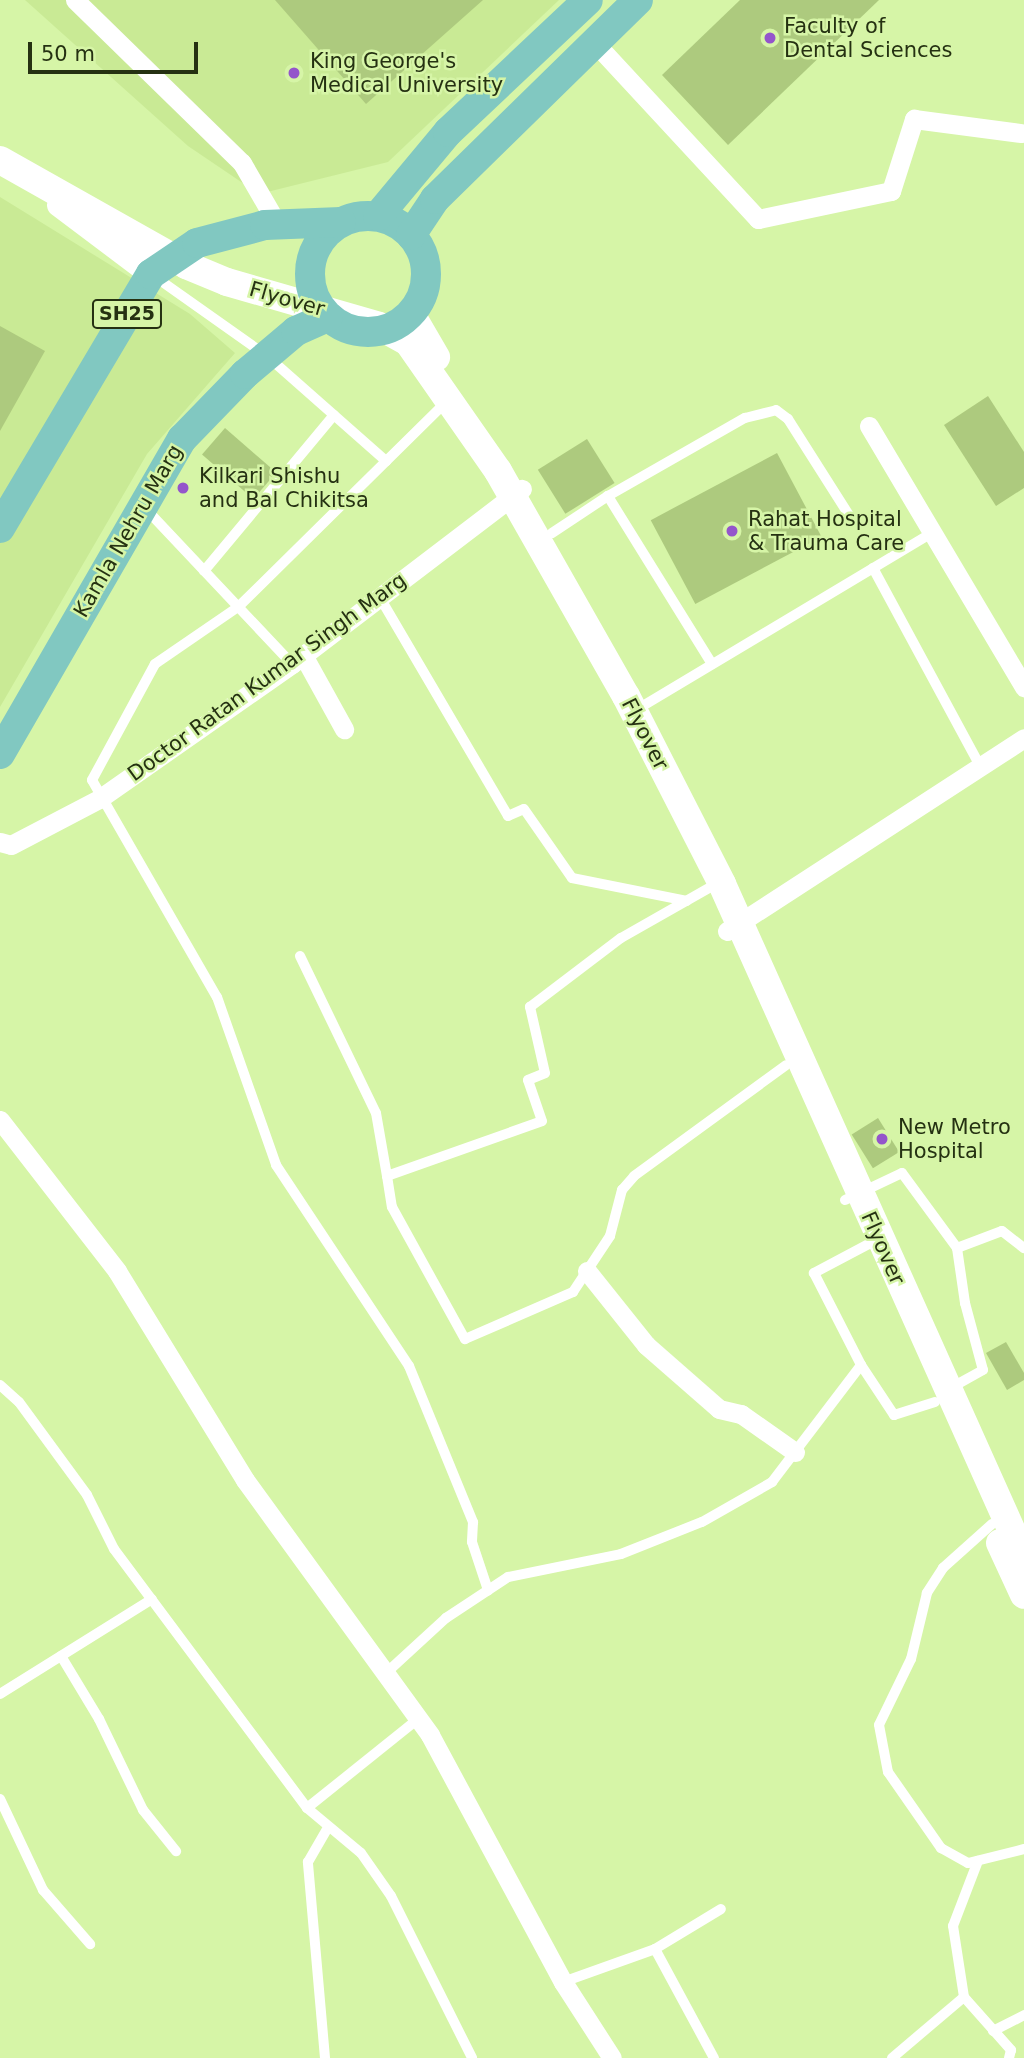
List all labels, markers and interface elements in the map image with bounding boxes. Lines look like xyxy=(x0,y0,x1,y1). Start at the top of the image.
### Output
place label: Faculty of Dental Sciences xyxy=(784,13,952,63)
scale bar xyxy=(32,28,201,72)
marker: Faculty of Dental Sciences xyxy=(762,30,778,46)
text: 50 m xyxy=(41,42,95,66)
place label: King George's Medical University xyxy=(310,48,503,98)
marker: King George's Medical University xyxy=(284,63,304,83)
street label: Flyover xyxy=(246,276,328,322)
road number: SH25 xyxy=(90,298,164,330)
street label: Kamla Nehru Marg xyxy=(68,440,188,622)
place label: Kilkari Shishu and Bal Chikitsa xyxy=(199,463,369,513)
marker: Kilkari Shishu and Bal Chikitsa xyxy=(173,478,193,498)
place label: Rahat Hospital & Trauma Care xyxy=(748,506,904,556)
marker: Rahat Hospital & Trauma Care xyxy=(722,521,742,541)
street label: Doctor Ratan Kumar Singh Marg xyxy=(123,567,411,787)
street label: Flyover xyxy=(616,694,674,774)
place label: New Metro Hospital xyxy=(898,1114,1011,1164)
marker: New Metro Hospital xyxy=(872,1129,892,1149)
street label: Flyover xyxy=(856,1208,910,1288)

